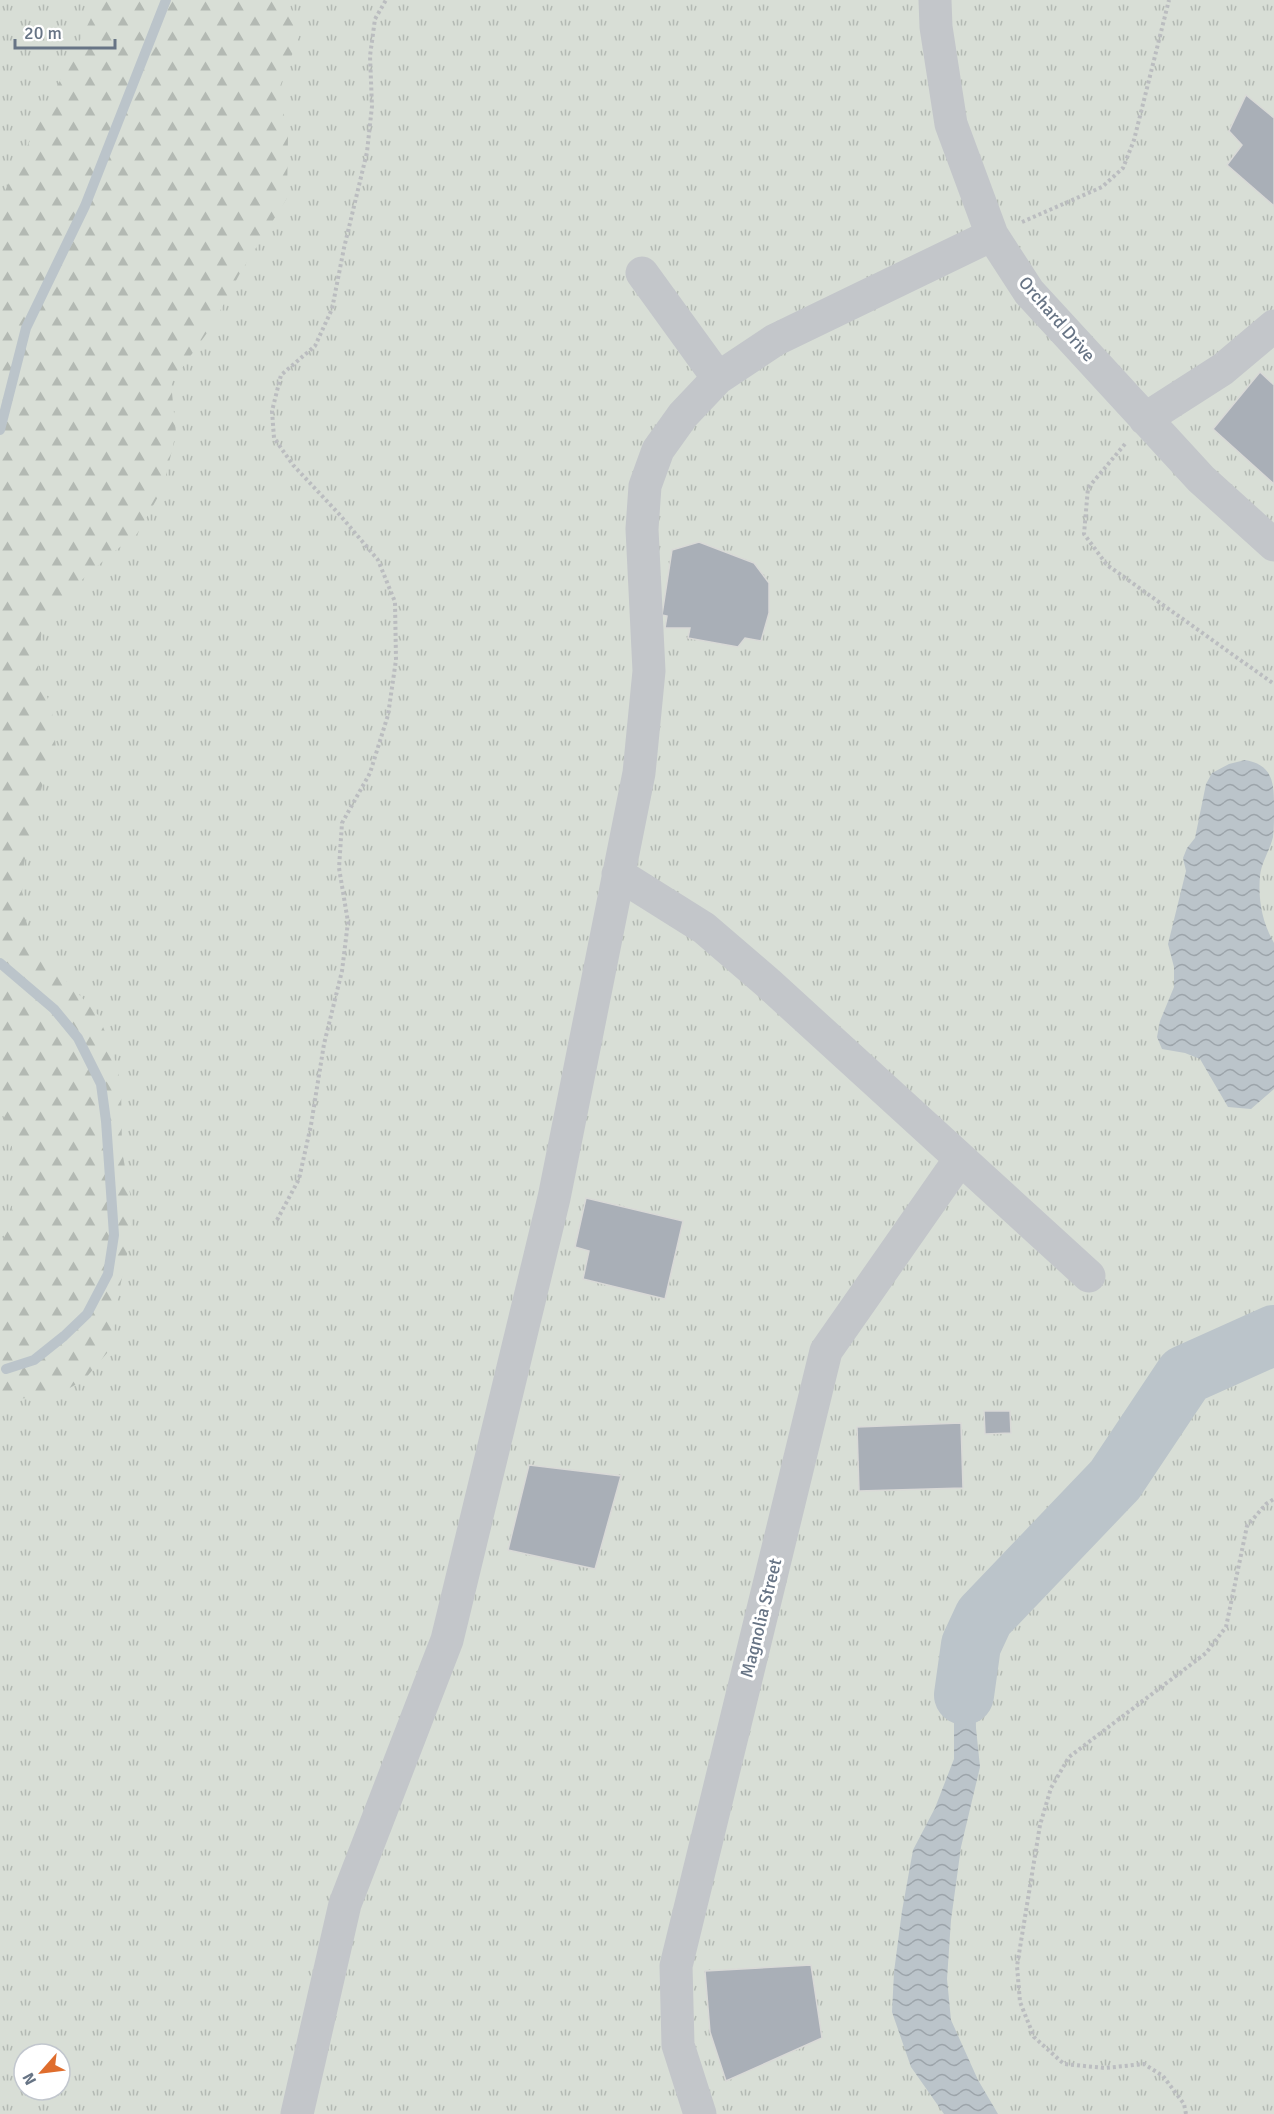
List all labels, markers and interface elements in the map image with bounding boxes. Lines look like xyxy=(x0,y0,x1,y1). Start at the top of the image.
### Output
scale bar xyxy=(15,12,116,50)
text: 20 m xyxy=(24,22,62,44)
street label: Orchard Drive xyxy=(1014,272,1100,366)
street label: Magnolia Street xyxy=(736,1556,786,1680)
north arrow xyxy=(12,2042,72,2102)
text: N xyxy=(18,2069,41,2088)

